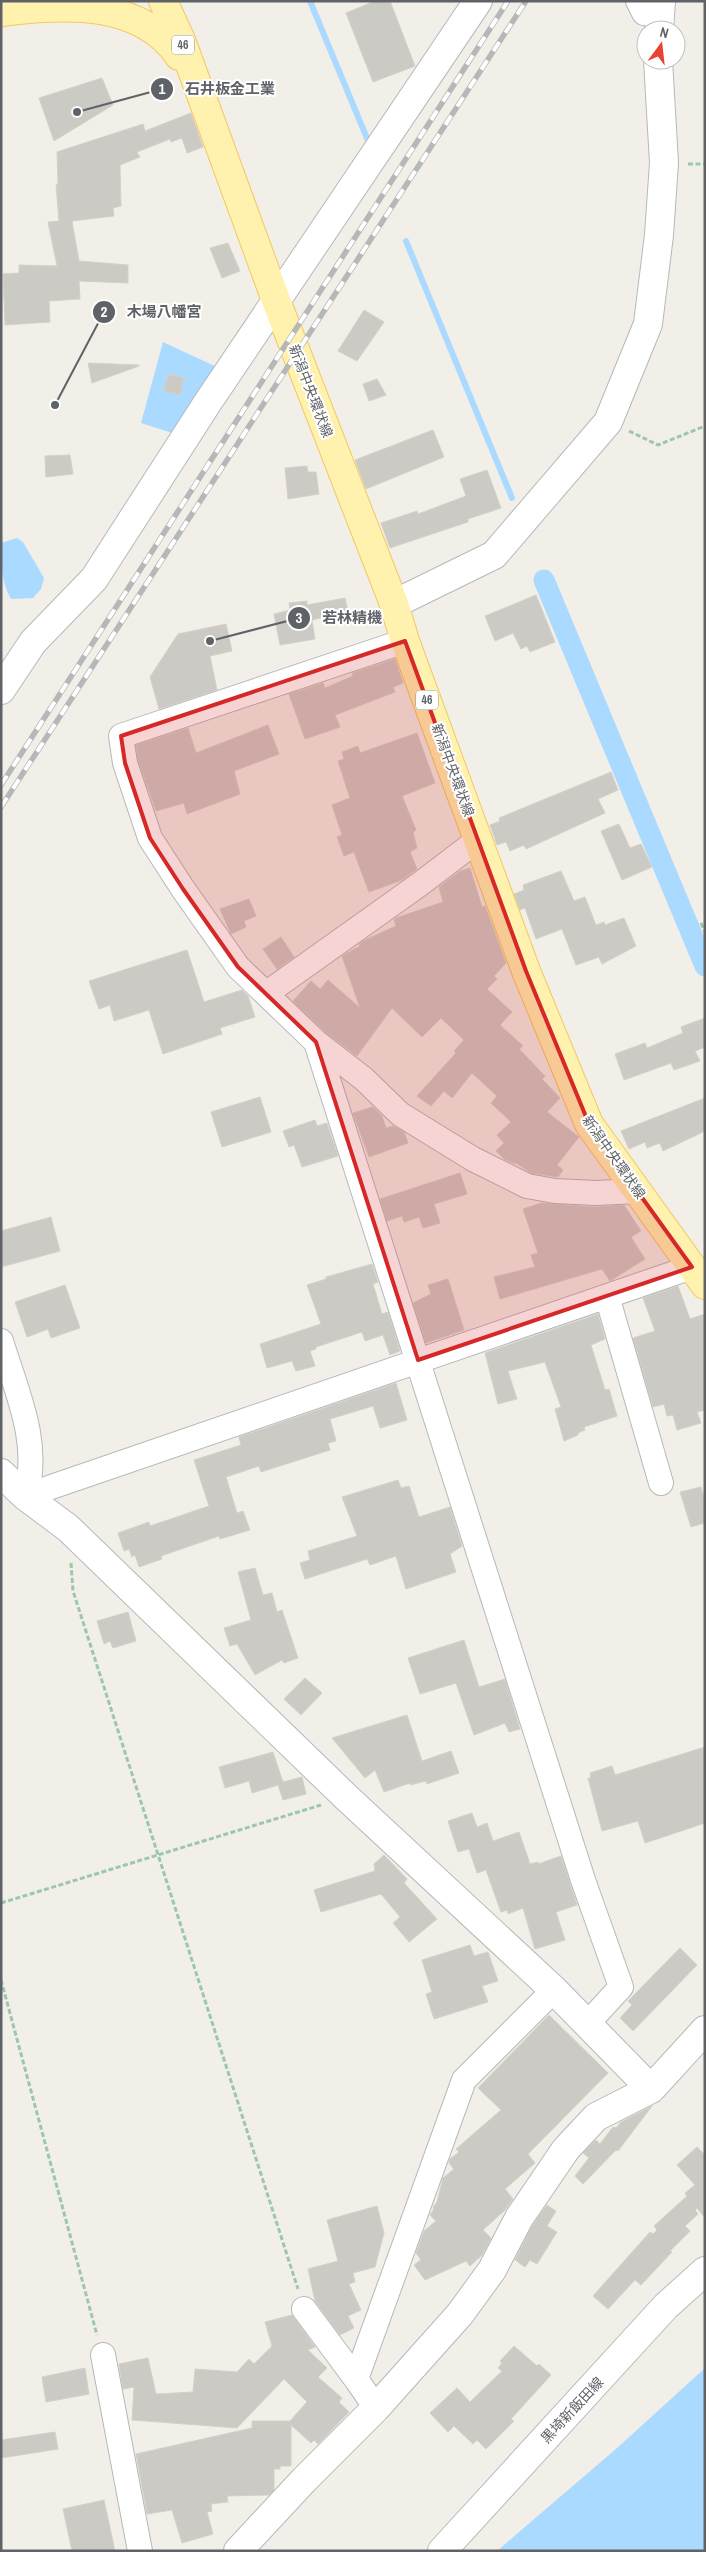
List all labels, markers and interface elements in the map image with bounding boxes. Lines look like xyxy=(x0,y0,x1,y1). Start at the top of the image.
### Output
north arrow xyxy=(636,20,686,70)
text: N xyxy=(658,23,671,42)
road number: 46 xyxy=(172,36,194,54)
callout: 石井板金工業 xyxy=(150,74,285,104)
text: 1 xyxy=(159,78,166,99)
text: 石井板金工業 xyxy=(185,78,275,99)
callout: 木場八幡宮 xyxy=(91,297,211,327)
text: 2 xyxy=(101,301,108,322)
text: 木場八幡宮 xyxy=(126,301,202,322)
street label: 新潟中央環状線 xyxy=(285,342,337,440)
callout: 若林精機 xyxy=(287,603,392,633)
text: 3 xyxy=(296,607,303,628)
text: 若林精機 xyxy=(322,607,382,628)
road number: 46 xyxy=(416,690,438,710)
street label: 新潟中央環状線 xyxy=(428,721,478,819)
street label: 新潟中央環状線 xyxy=(579,1112,649,1202)
street label: 黒埼新飯田線 xyxy=(537,2373,607,2447)

